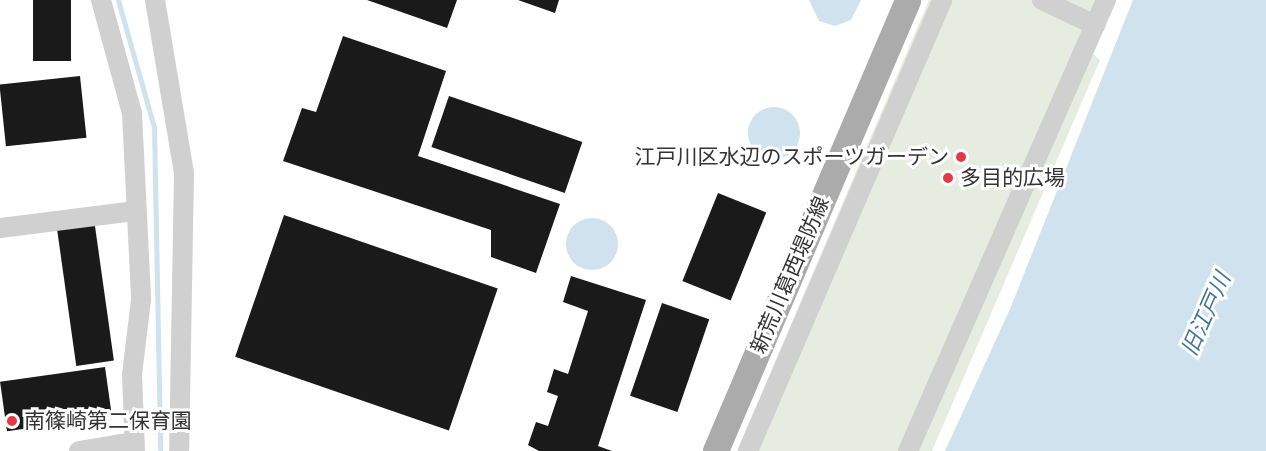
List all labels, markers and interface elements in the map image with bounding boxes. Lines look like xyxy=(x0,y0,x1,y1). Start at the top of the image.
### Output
place label: 江戸川区水辺のスポーツガーデン xyxy=(634,144,949,170)
marker: 江戸川区水辺のスポーツガーデン xyxy=(954,150,968,164)
place label: 多目的広場 xyxy=(960,165,1065,191)
marker: 多目的広場 xyxy=(941,171,955,185)
street label: 新荒川葛西堤防線 xyxy=(746,193,834,357)
water label: 旧江戸川 xyxy=(1176,268,1236,360)
place label: 南篠崎第二保育園 xyxy=(24,408,192,434)
marker: 南篠崎第二保育園 xyxy=(5,414,19,428)

